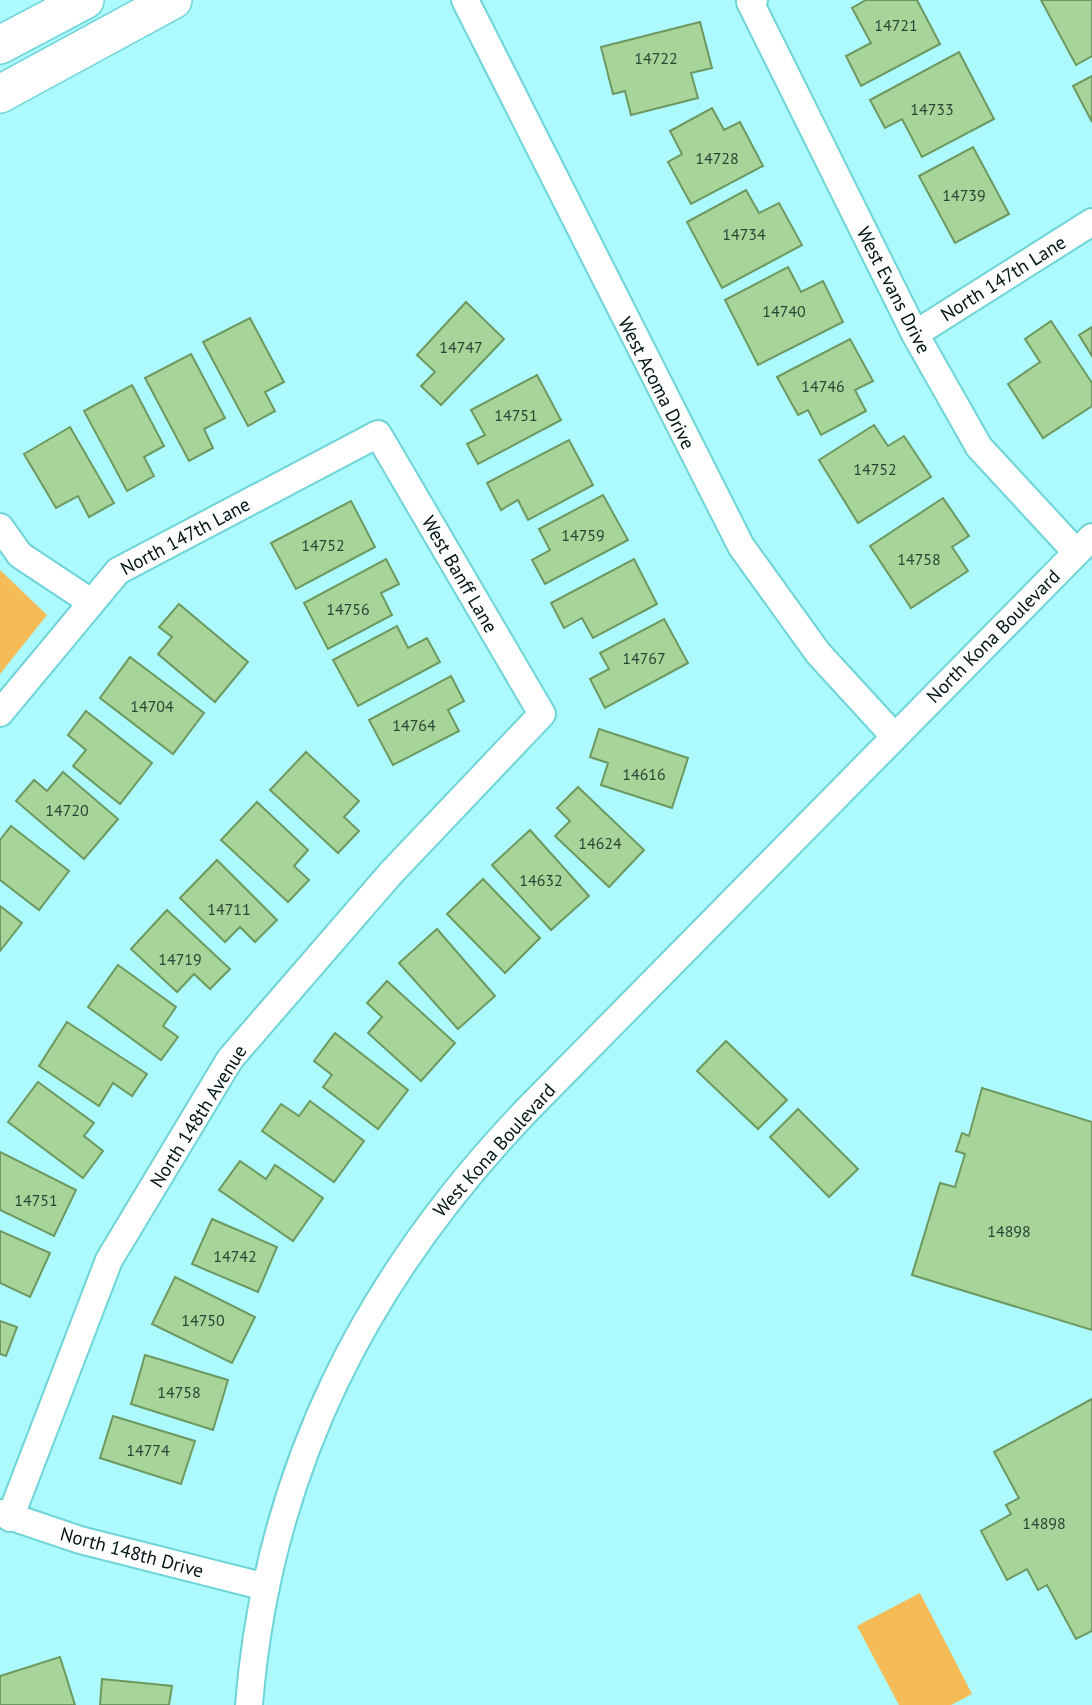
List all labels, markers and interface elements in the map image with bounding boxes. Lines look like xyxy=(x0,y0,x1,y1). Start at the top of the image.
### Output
house number: 14721 xyxy=(874,15,918,35)
house number: 14722 xyxy=(634,48,678,68)
house number: 14733 xyxy=(910,99,954,119)
house number: 14728 xyxy=(695,148,739,168)
house number: 14739 xyxy=(942,185,986,205)
street label: West Evans Drive xyxy=(852,223,936,357)
house number: 14734 xyxy=(722,224,766,244)
street label: North 147th Lane xyxy=(936,230,1070,326)
house number: 14740 xyxy=(762,301,806,321)
street label: West Acoma Drive xyxy=(613,313,701,453)
house number: 14747 xyxy=(439,337,483,357)
house number: 14746 xyxy=(801,376,845,396)
house number: 14751 xyxy=(494,405,538,425)
house number: 14752 xyxy=(853,459,897,479)
street label: North 147th Lane xyxy=(116,492,254,580)
street label: West Banff Lane xyxy=(417,511,503,637)
house number: 14759 xyxy=(561,525,605,545)
house number: 14752 xyxy=(301,535,345,555)
house number: 14758 xyxy=(897,549,941,569)
street label: North Kona Boulevard xyxy=(921,564,1065,708)
house number: 14756 xyxy=(326,599,370,619)
house number: 14767 xyxy=(622,648,666,668)
house number: 14704 xyxy=(130,696,174,716)
house number: 14764 xyxy=(392,715,436,735)
house number: 14616 xyxy=(622,764,666,784)
house number: 14720 xyxy=(45,800,89,820)
house number: 14624 xyxy=(578,833,622,853)
house number: 14632 xyxy=(519,870,563,890)
house number: 14711 xyxy=(207,899,251,919)
house number: 14719 xyxy=(158,949,202,969)
street label: North 148th Avenue xyxy=(144,1040,252,1192)
street label: West Kona Boulevard xyxy=(428,1078,560,1222)
house number: 14751 xyxy=(14,1190,58,1210)
house number: 14898 xyxy=(987,1221,1031,1241)
house number: 14742 xyxy=(213,1246,257,1266)
house number: 14750 xyxy=(181,1310,225,1330)
house number: 14758 xyxy=(157,1382,201,1402)
house number: 14774 xyxy=(126,1440,170,1460)
house number: 14898 xyxy=(1022,1513,1066,1533)
street label: North 148th Drive xyxy=(58,1521,206,1583)

